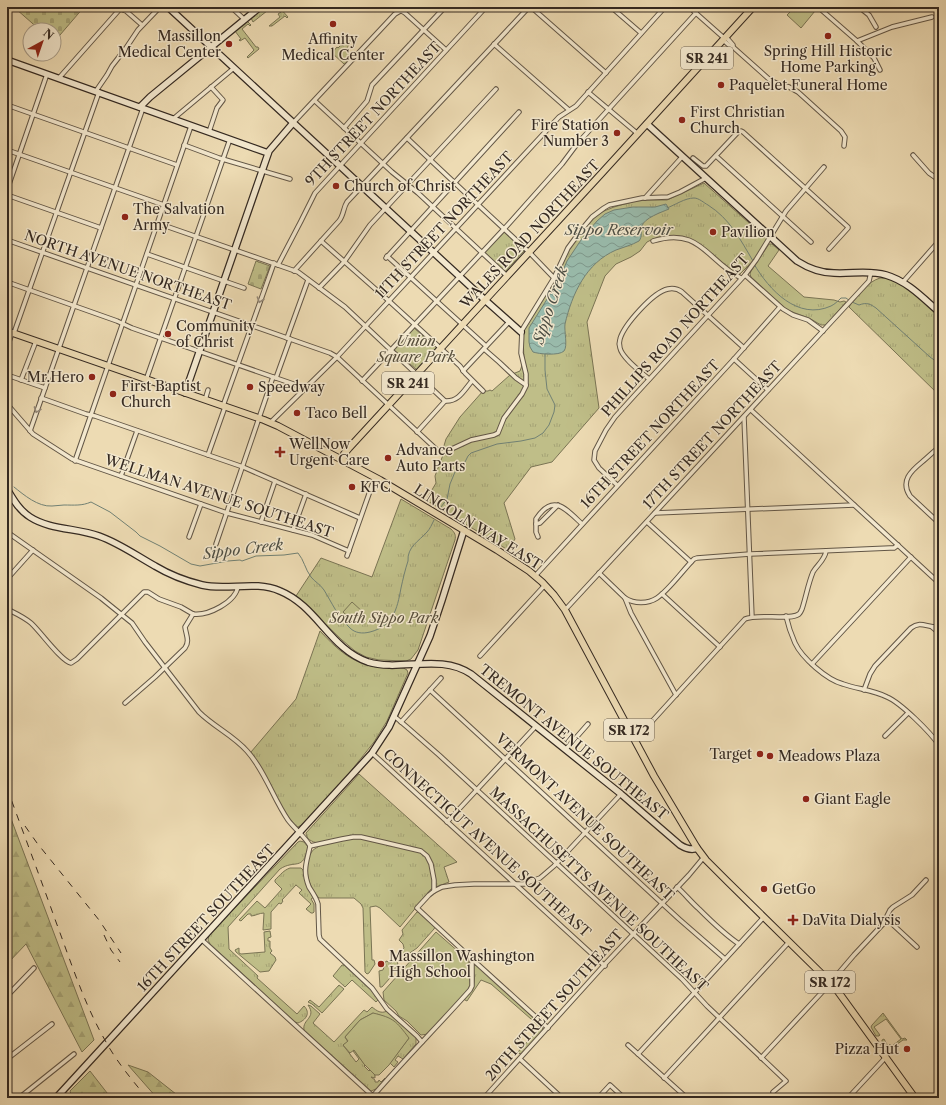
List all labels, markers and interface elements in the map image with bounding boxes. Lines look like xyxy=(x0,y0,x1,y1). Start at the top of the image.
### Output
marker: Affinity Medical Center xyxy=(328,19,338,29)
north arrow xyxy=(22,22,62,62)
text: N xyxy=(40,26,57,43)
place label: Massillon Medical Center xyxy=(118,27,221,61)
place label: Affinity Medical Center xyxy=(281,30,385,64)
marker: Spring Hill Historic Home Parking xyxy=(823,31,833,41)
street label: 9TH STREET NORTHEAST xyxy=(301,38,445,190)
marker: Massillon Medical Center xyxy=(224,39,234,49)
place label: Spring Hill Historic Home Parking xyxy=(764,42,892,76)
road number: SR 241 xyxy=(681,47,733,69)
place label: Paquelet Funeral Home xyxy=(729,76,888,94)
marker: Paquelet Funeral Home xyxy=(716,80,726,90)
place label: First Christian Church xyxy=(690,103,785,137)
marker: First Christian Church xyxy=(677,115,687,125)
place label: Fire Station Number 3 xyxy=(531,116,609,150)
marker: Fire Station Number 3 xyxy=(612,128,622,138)
street label: 11TH STREET NORTHEAST xyxy=(371,147,517,302)
street label: WALES ROAD NORTHEAST xyxy=(456,156,604,313)
place label: Church of Christ xyxy=(344,177,456,195)
marker: Church of Christ xyxy=(331,181,341,191)
place label: The Salvation Army xyxy=(132,200,225,234)
marker: The Salvation Army xyxy=(120,212,130,222)
water label: Sippo Reservoir xyxy=(564,220,674,239)
place label: Pavilion xyxy=(721,223,775,241)
street label: NORTH AVENUE NORTHEAST xyxy=(22,226,234,314)
marker: Pavilion xyxy=(708,227,718,237)
street label: PHILLIPS ROAD NORTHEAST xyxy=(597,250,753,420)
water label: Sippo Creek xyxy=(528,264,572,347)
one-way arrow xyxy=(257,296,265,303)
place label: Community of Christ xyxy=(176,317,256,351)
marker: Community of Christ xyxy=(163,329,173,339)
park label: Union Square Park xyxy=(376,332,456,366)
street label: 16TH STREET NORTHEAST xyxy=(576,356,724,512)
street label: 17TH STREET NORTHEAST xyxy=(639,357,786,513)
place label: Mr.Hero xyxy=(27,368,84,386)
marker: Mr.Hero xyxy=(87,372,97,382)
road number: SR 241 xyxy=(382,372,434,394)
place label: First Baptist Church xyxy=(121,377,201,411)
place label: Speedway xyxy=(258,378,325,396)
marker: Speedway xyxy=(245,382,255,392)
marker: First Baptist Church xyxy=(108,389,118,399)
place label: Taco Bell xyxy=(305,404,367,422)
one-way arrow xyxy=(34,406,42,413)
marker: Taco Bell xyxy=(292,408,302,418)
place label: WellNow Urgent Care xyxy=(288,435,370,469)
place label: Advance Auto Parts xyxy=(395,441,465,475)
marker: WellNow Urgent Care xyxy=(274,446,286,458)
street label: WELLMAN AVENUE SOUTHEAST xyxy=(101,450,336,542)
marker: Advance Auto Parts xyxy=(383,453,393,463)
place label: KFC xyxy=(360,478,391,496)
street label: LINCOLN WAY EAST xyxy=(411,480,546,574)
marker: KFC xyxy=(347,482,357,492)
water label: Sippo Creek xyxy=(201,535,284,563)
park label: South Sippo Park xyxy=(328,609,439,627)
street label: TREMONT AVENUE SOUTHEAST xyxy=(476,660,672,824)
road number: SR 172 xyxy=(604,719,654,741)
street label: VERMONT AVENUE SOUTHEAST xyxy=(491,729,678,905)
street label: CONNECTICUT AVENUE SOUTHEAST xyxy=(379,745,595,941)
place label: Target xyxy=(710,745,752,763)
place label: Meadows Plaza xyxy=(778,747,881,765)
marker: Target xyxy=(755,749,765,759)
marker: Meadows Plaza xyxy=(765,751,775,761)
street label: MASSACHUSETTS AVENUE SOUTHEAST xyxy=(486,783,712,995)
place label: Giant Eagle xyxy=(814,790,891,808)
marker: Giant Eagle xyxy=(801,794,811,804)
street label: 16TH STREET SOUTHEAST xyxy=(133,840,279,995)
place label: GetGo xyxy=(772,880,816,898)
marker: GetGo xyxy=(759,884,769,894)
place label: DaVita Dialysis xyxy=(802,911,901,929)
marker: DaVita Dialysis xyxy=(787,914,799,926)
street label: 20TH STREET SOUTHEAST xyxy=(481,925,627,1084)
place label: Massillon Washington High School xyxy=(389,947,535,981)
marker: Massillon Washington High School xyxy=(376,959,386,969)
road number: SR 172 xyxy=(805,971,855,993)
place label: Pizza Hut xyxy=(835,1040,899,1058)
marker: Pizza Hut xyxy=(902,1044,912,1054)

